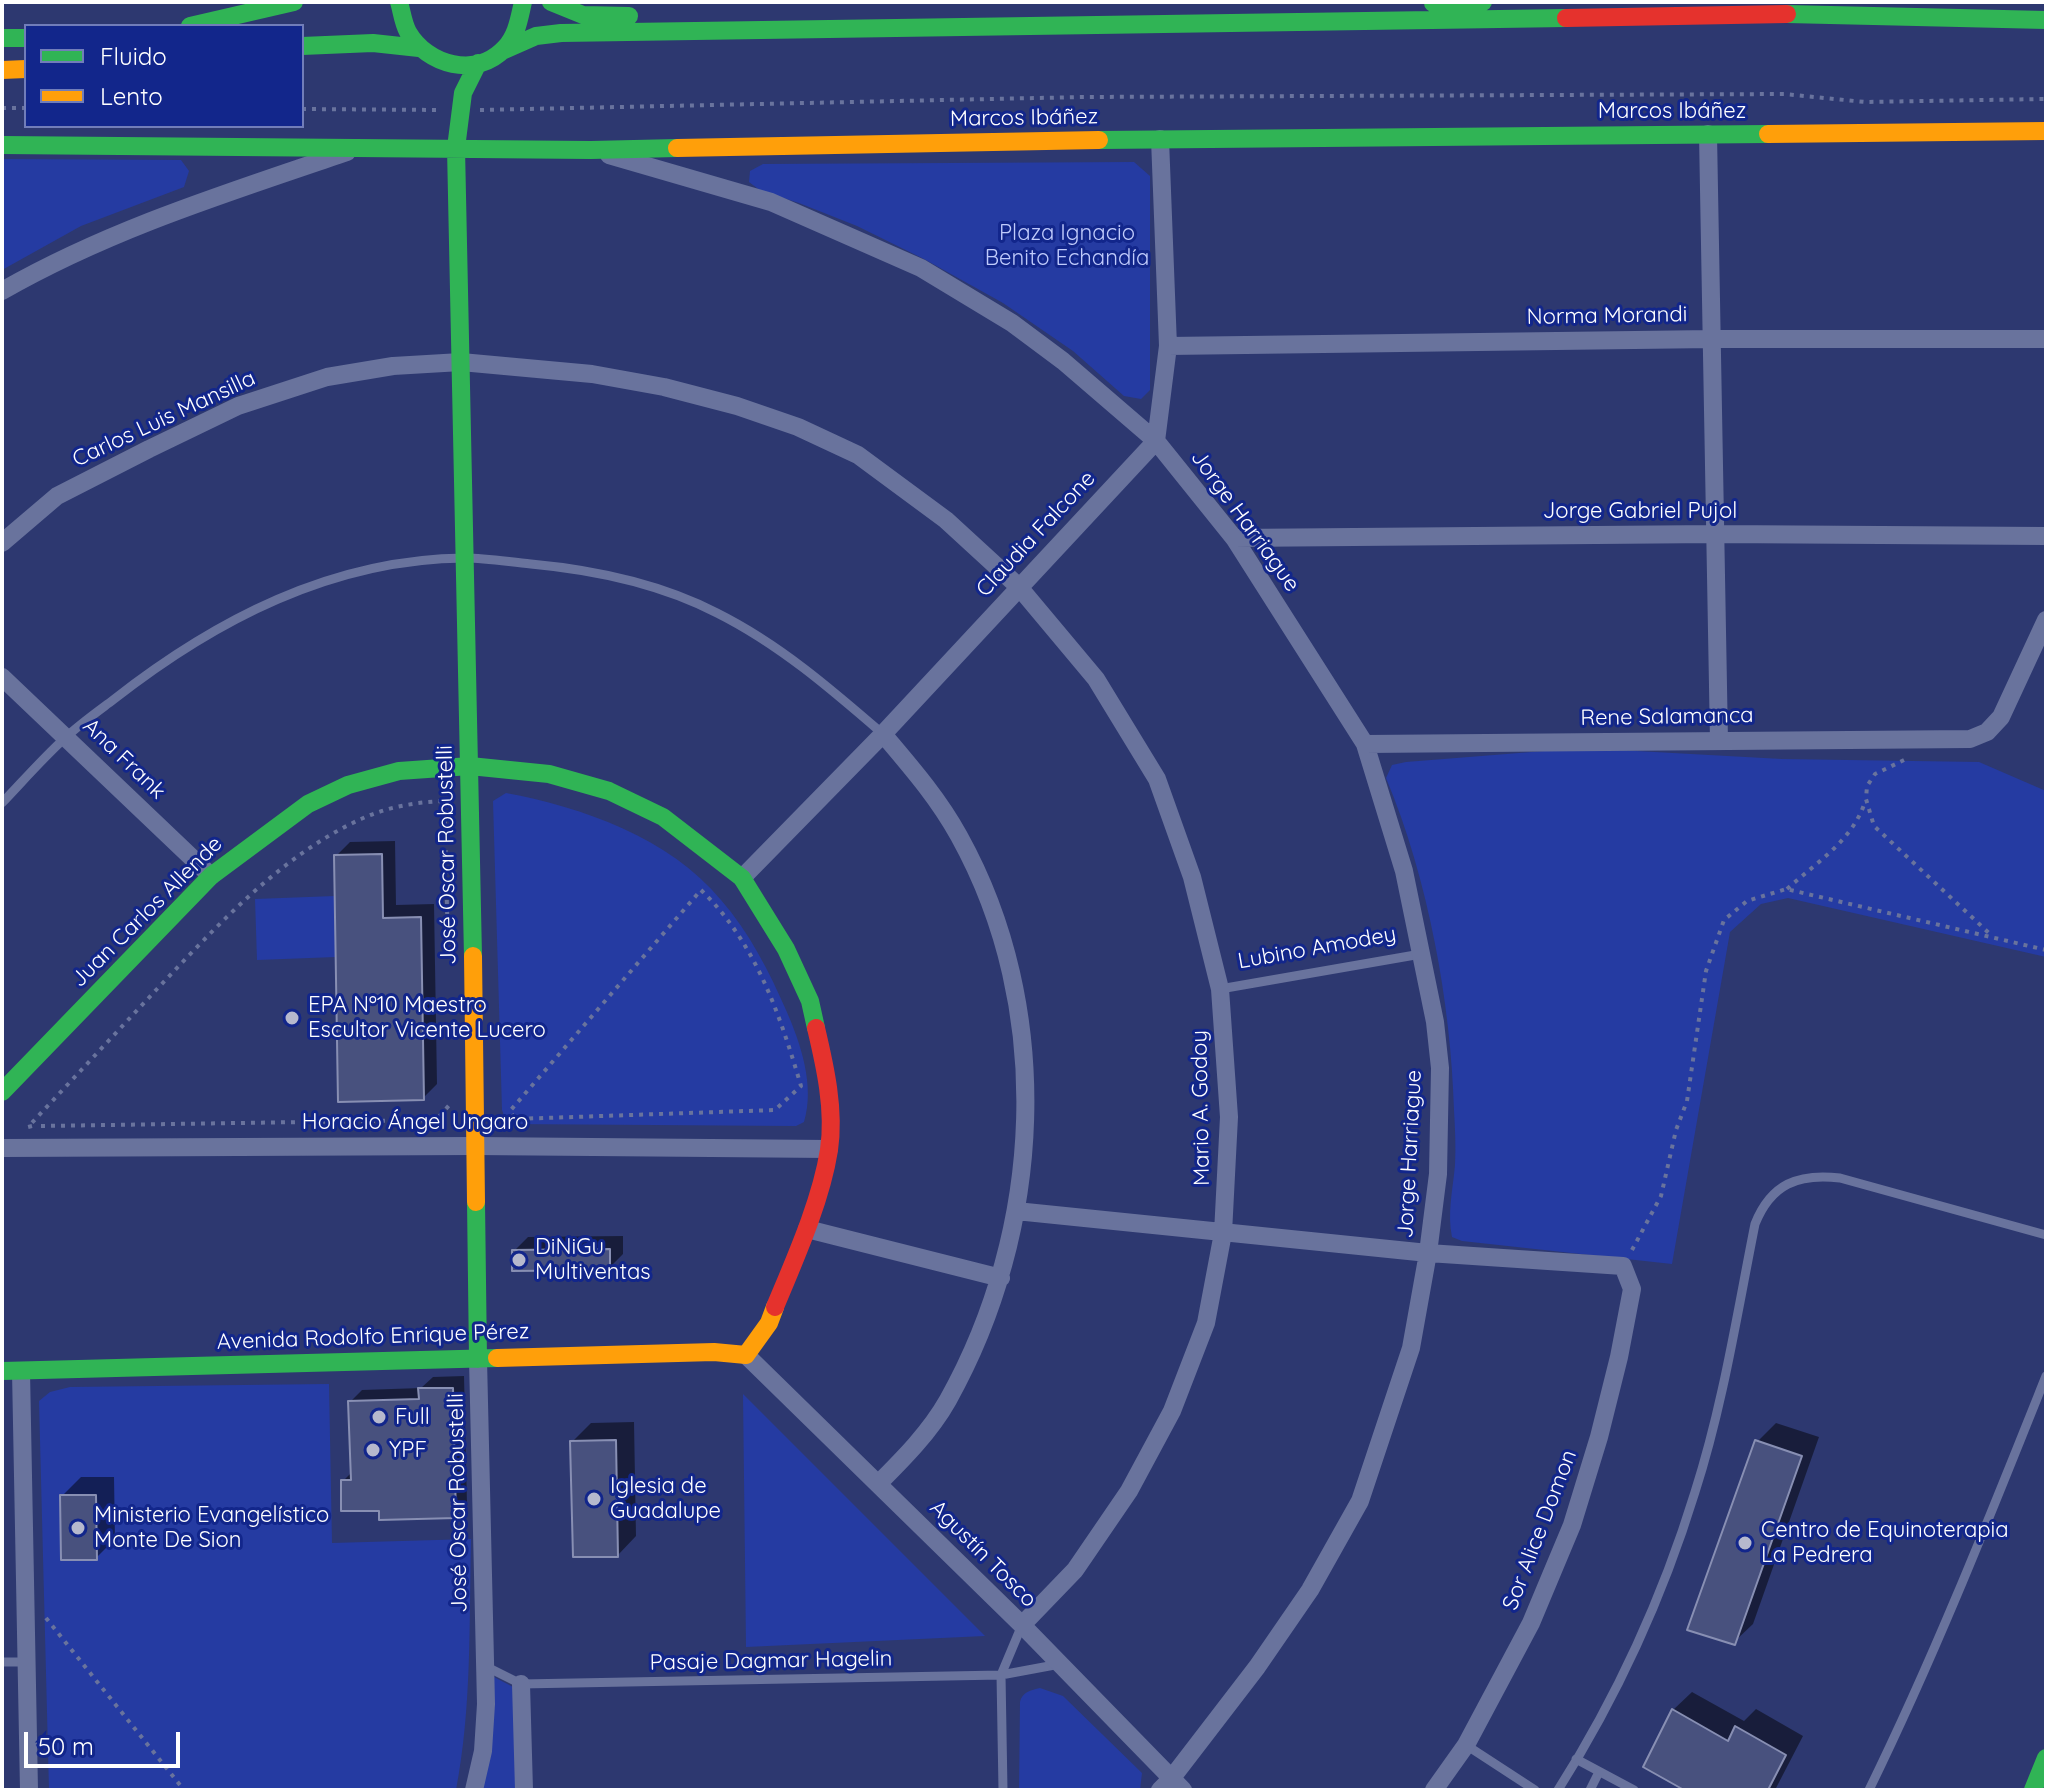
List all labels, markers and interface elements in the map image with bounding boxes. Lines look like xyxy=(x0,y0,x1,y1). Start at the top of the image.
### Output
legend xyxy=(24,24,304,128)
text: Fluido xyxy=(100,41,167,71)
text: Lento xyxy=(100,81,163,111)
street label: Marcos Ibáñez xyxy=(1598,98,1746,124)
street label: Marcos Ibáñez xyxy=(950,104,1098,132)
park label: Plaza Ignacio Benito Echandía xyxy=(985,220,1149,272)
street label: Norma Morandi xyxy=(1526,301,1688,331)
street label: Carlos Luis Mansilla xyxy=(68,365,260,473)
street label: Jorge Harriague xyxy=(1185,445,1305,597)
street label: Claudia Falcone xyxy=(971,466,1101,602)
street label: Jorge Gabriel Pujol xyxy=(1543,498,1737,524)
street label: Rene Salamanca xyxy=(1580,702,1754,732)
street label: Ana Frank xyxy=(77,713,171,805)
street label: José Oscar Robustelli xyxy=(432,745,462,965)
street label: Juan Carlos Allende xyxy=(66,831,228,993)
street label: Lubino Amodey xyxy=(1236,921,1398,975)
place label: EPA Nº10 Maestro Escultor Vicente Lucero xyxy=(308,992,546,1044)
marker: EPA Nº10 Maestro Escultor Vicente Lucero xyxy=(283,1009,301,1027)
street label: Mario A. Godoy xyxy=(1186,1030,1216,1186)
street label: Jorge Harriague xyxy=(1392,1069,1428,1239)
street label: Horacio Ángel Ungaro xyxy=(302,1109,528,1135)
place label: DiNiGu Multiventas xyxy=(535,1234,651,1286)
marker: DiNiGu Multiventas xyxy=(510,1251,528,1269)
street label: Avenida Rodolfo Enrique Pérez xyxy=(216,1318,530,1356)
street label: José Oscar Robustelli xyxy=(443,1393,473,1613)
place label: Full xyxy=(395,1404,430,1430)
marker: Full xyxy=(370,1408,388,1426)
place label: YPF xyxy=(389,1437,427,1463)
marker: YPF xyxy=(364,1441,382,1459)
street label: Sor Alice Domon xyxy=(1497,1446,1583,1614)
place label: Iglesia de Guadalupe xyxy=(610,1473,721,1524)
marker: Iglesia de Guadalupe xyxy=(585,1490,603,1508)
street label: Agustín Tosco xyxy=(924,1495,1042,1613)
place label: Ministerio Evangelístico Monte De Sion xyxy=(94,1502,329,1554)
place label: Centro de Equinoterapia La Pedrera xyxy=(1761,1517,2009,1568)
marker: Ministerio Evangelístico Monte De Sion xyxy=(69,1519,87,1537)
marker: Centro de Equinoterapia La Pedrera xyxy=(1736,1534,1754,1552)
street label: Pasaje Dagmar Hagelin xyxy=(649,1646,893,1676)
scale bar xyxy=(28,1716,184,1766)
text: 50 m xyxy=(38,1731,94,1761)

